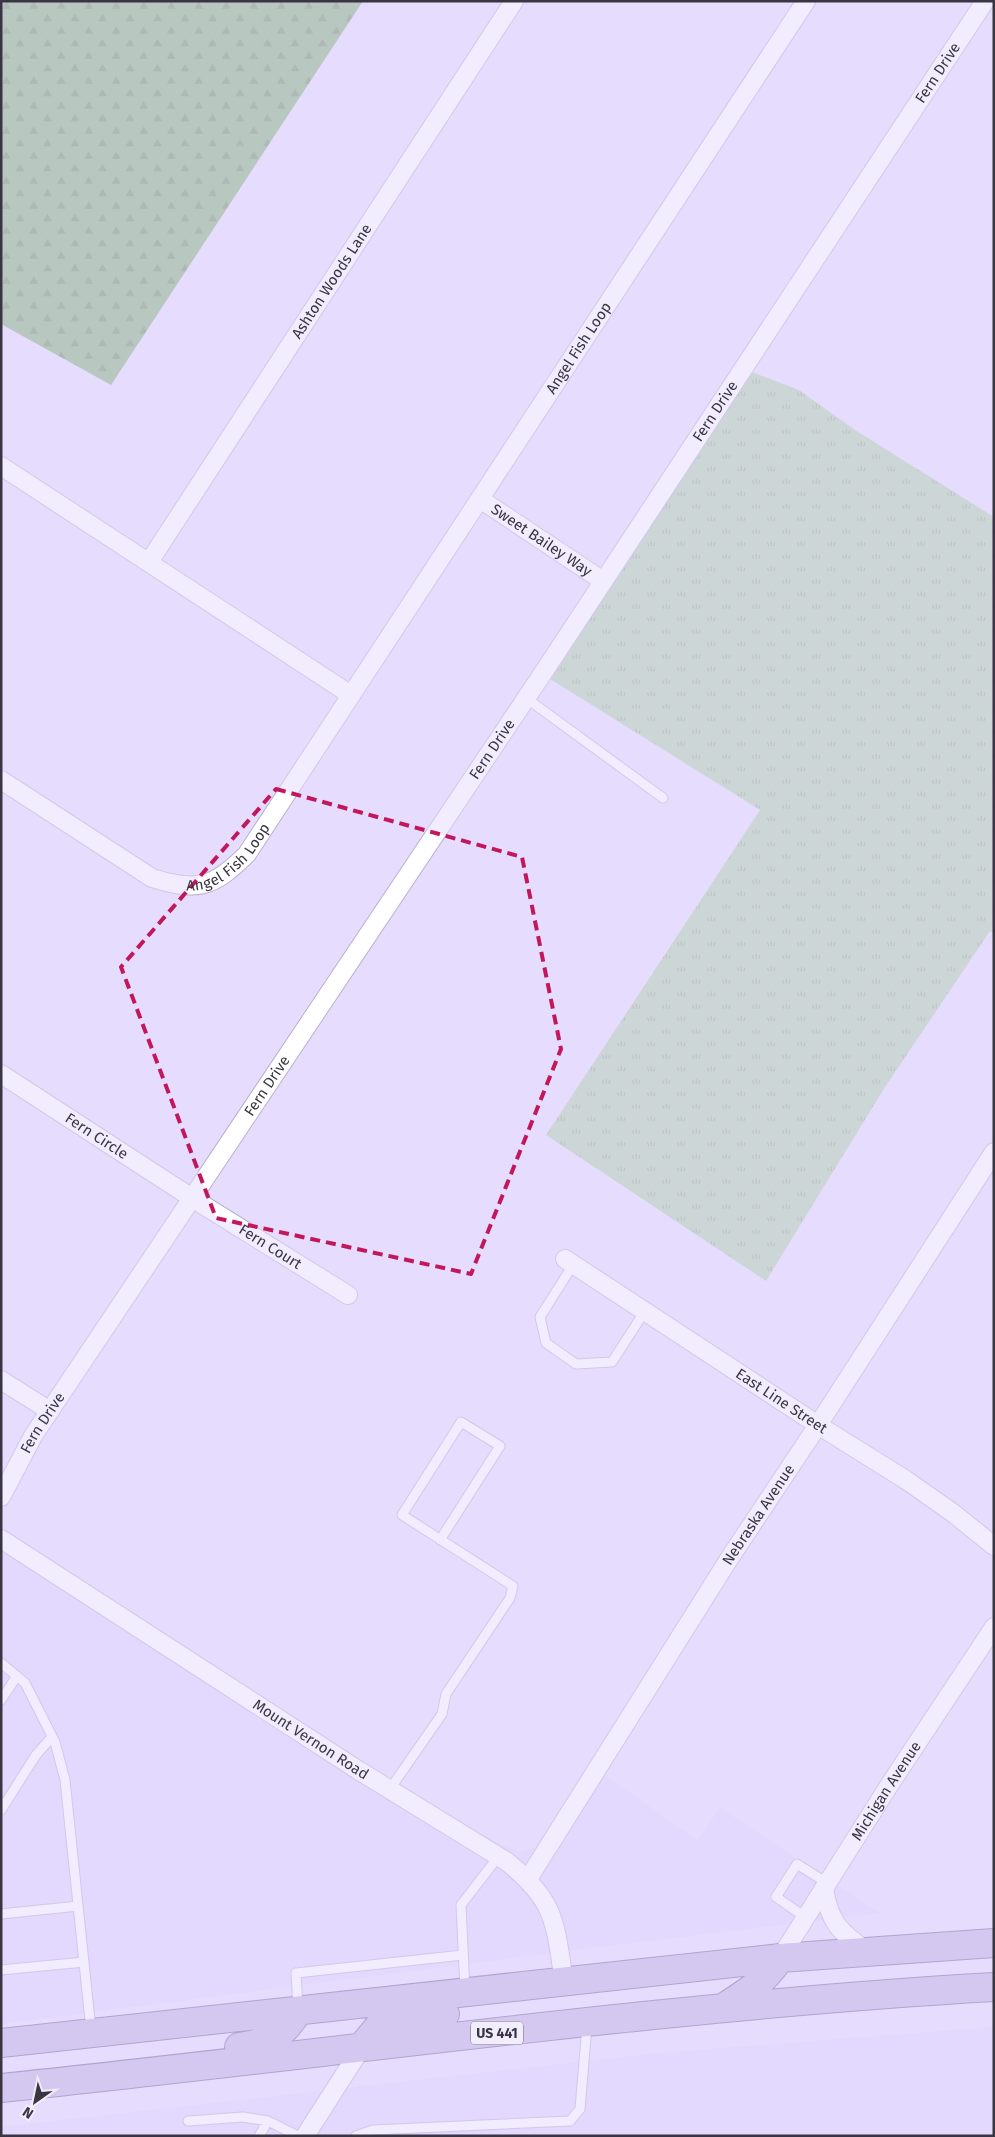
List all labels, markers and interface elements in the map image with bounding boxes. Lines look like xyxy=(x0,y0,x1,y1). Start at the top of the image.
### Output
street label: Fern Drive xyxy=(911,39,964,107)
street label: Ashton Woods Lane xyxy=(288,220,376,342)
street label: Angel Fish Loop xyxy=(542,299,615,397)
street label: Fern Drive xyxy=(689,378,742,445)
street label: Sweet Bailey Way xyxy=(488,500,596,580)
street label: Fern Drive xyxy=(465,716,519,783)
street label: Angel Fish Loop xyxy=(186,820,274,895)
street label: Fern Drive xyxy=(240,1052,294,1120)
street label: Fern Circle xyxy=(62,1109,131,1163)
street label: Fern Court xyxy=(236,1220,306,1273)
street label: East Line Street xyxy=(732,1365,831,1438)
street label: Fern Drive xyxy=(17,1389,69,1456)
street label: Nebraska Avenue xyxy=(718,1461,798,1568)
street label: Mount Vernon Road xyxy=(250,1695,372,1783)
street label: Michigan Avenue xyxy=(848,1738,925,1844)
road number: US 441 xyxy=(471,2022,523,2045)
north arrow xyxy=(10,2077,60,2127)
text: N xyxy=(20,2103,37,2122)

